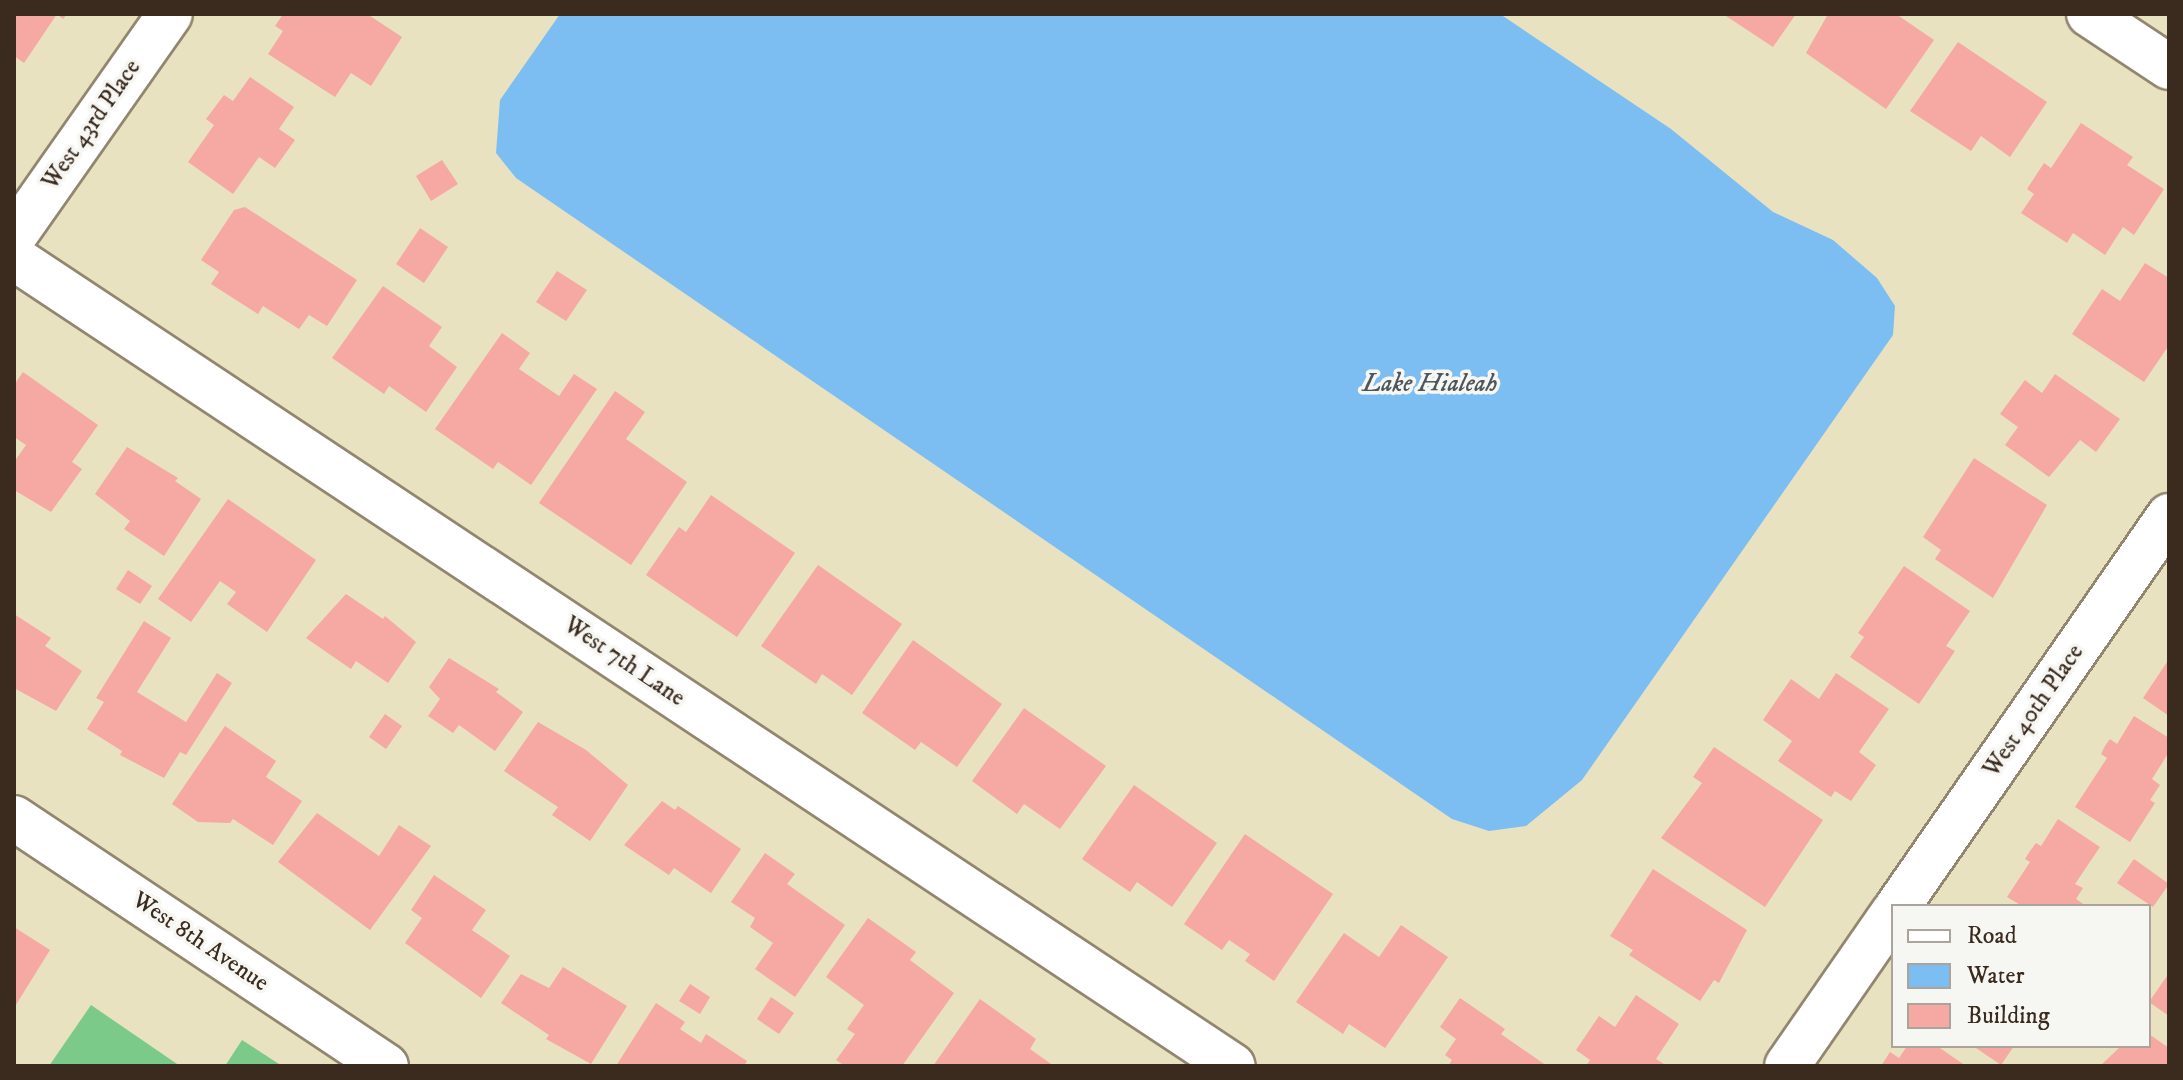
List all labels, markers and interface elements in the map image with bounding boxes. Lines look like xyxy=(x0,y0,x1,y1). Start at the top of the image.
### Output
street label: West 43rd Place xyxy=(37,55,147,195)
water label: Lake Hialeah xyxy=(1362,368,1498,400)
street label: West 7th Lane xyxy=(558,611,690,713)
street label: West 40th Place xyxy=(1978,639,2090,783)
street label: West 8th Avenue xyxy=(126,886,274,998)
legend xyxy=(1891,904,2151,1048)
text: Road xyxy=(1967,921,2017,951)
text: Water xyxy=(1967,961,2024,991)
text: Building xyxy=(1967,1001,2050,1031)

